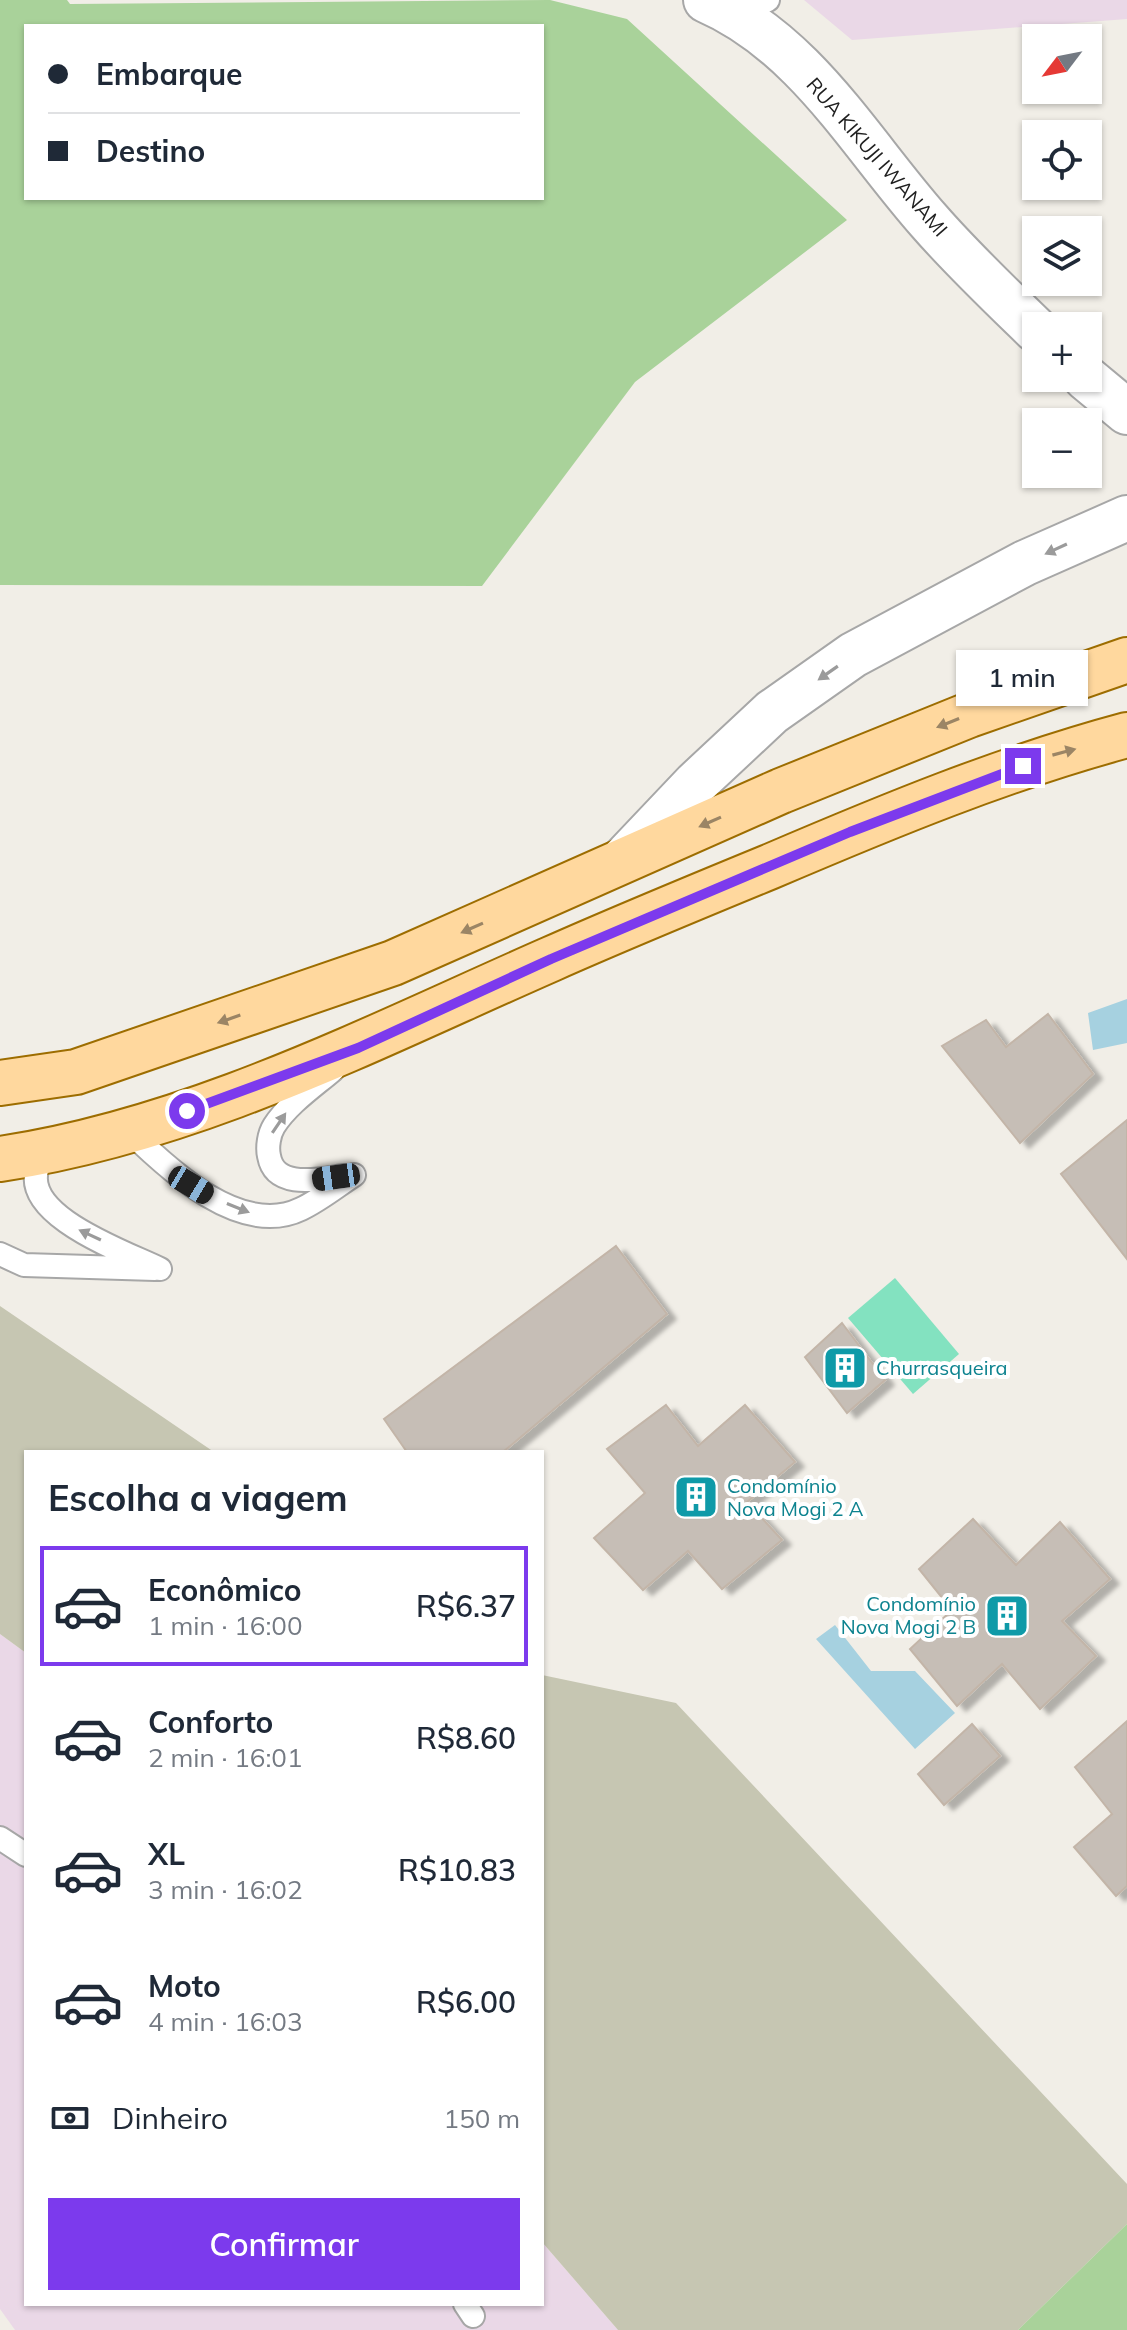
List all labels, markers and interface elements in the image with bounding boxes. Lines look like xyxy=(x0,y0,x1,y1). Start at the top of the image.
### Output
north arrow xyxy=(1022,24,1102,104)
map controls xyxy=(1022,24,1102,488)
text: Embarque xyxy=(96,55,243,93)
street label: RUA KIKUJI IWANAMI xyxy=(801,72,953,241)
button: locate xyxy=(1022,120,1102,200)
text: Destino xyxy=(96,132,205,170)
button: layers xyxy=(1022,216,1102,296)
button: + xyxy=(1022,312,1102,392)
button: − xyxy=(1022,408,1102,488)
one-way arrow xyxy=(1044,542,1067,556)
callout: 1 min xyxy=(957,650,1089,706)
text: 1 min xyxy=(988,661,1056,694)
one-way arrow xyxy=(817,665,838,680)
one-way arrow xyxy=(936,717,960,730)
one-way arrow xyxy=(1053,745,1077,758)
route end xyxy=(1005,748,1041,784)
one-way arrow xyxy=(698,816,722,829)
one-way arrow xyxy=(460,921,484,934)
one-way arrow xyxy=(217,1014,241,1026)
route start xyxy=(169,1093,205,1129)
one-way arrow xyxy=(270,1112,286,1134)
car xyxy=(164,1162,218,1208)
car xyxy=(311,1162,361,1192)
one-way arrow xyxy=(226,1202,250,1215)
one-way arrow xyxy=(78,1228,101,1242)
building icon: Churrasqueira xyxy=(821,1344,869,1392)
place label: Churrasqueira xyxy=(876,1355,1008,1380)
building icon: Condomínio Nova Mogi 2 A xyxy=(672,1473,720,1521)
place label: Condomínio Nova Mogi 2 A xyxy=(727,1473,864,1521)
text: Escolha a viagem xyxy=(48,1475,348,1520)
icon: car xyxy=(52,1570,124,1642)
text: Econômico xyxy=(148,1571,302,1609)
text: R$6.37 xyxy=(416,1587,516,1625)
place label: Condomínio Nova Mogi 2 B xyxy=(841,1591,976,1639)
building icon: Condomínio Nova Mogi 2 B xyxy=(983,1592,1031,1640)
text: 1 min · 16:00 xyxy=(148,1609,303,1642)
icon: car xyxy=(52,1702,124,1774)
text: Conforto xyxy=(148,1703,273,1741)
text: R$8.60 xyxy=(416,1719,516,1757)
text: 2 min · 16:01 xyxy=(148,1741,303,1774)
icon: car xyxy=(52,1834,124,1906)
text: XL xyxy=(148,1835,185,1873)
text: R$10.83 xyxy=(398,1851,516,1889)
text: 3 min · 16:02 xyxy=(148,1873,303,1906)
icon: car xyxy=(52,1966,124,2038)
text: Moto xyxy=(148,1967,221,2005)
text: R$6.00 xyxy=(416,1983,516,2021)
text: 4 min · 16:03 xyxy=(148,2005,303,2038)
icon: cash xyxy=(48,2096,92,2140)
text: Dinheiro xyxy=(112,2099,228,2137)
text: 150 m xyxy=(444,2102,520,2135)
button: Confirmar xyxy=(48,2198,520,2290)

